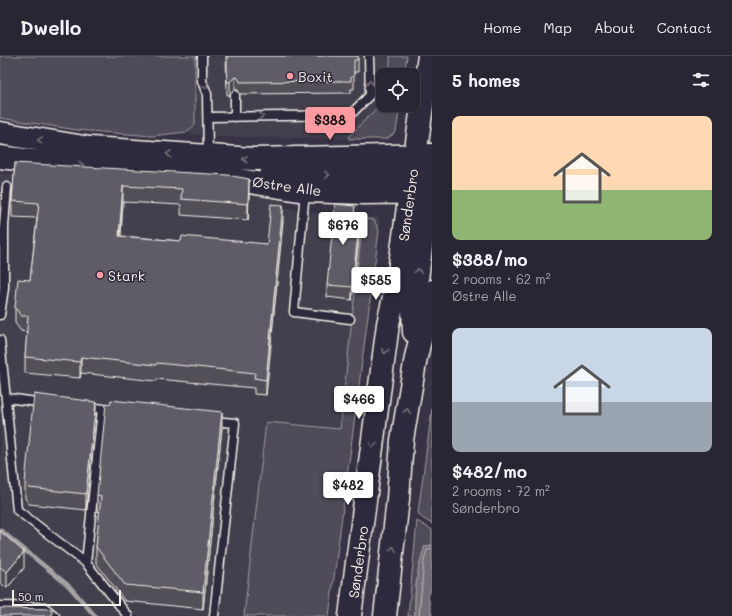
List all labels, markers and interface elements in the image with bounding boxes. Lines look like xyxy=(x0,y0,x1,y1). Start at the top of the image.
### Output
text: Dwello xyxy=(20,15,81,40)
text: Home xyxy=(483,18,521,37)
text: Map xyxy=(543,18,572,37)
text: About xyxy=(594,18,635,37)
text: Contact xyxy=(657,18,712,37)
place label: Boxit xyxy=(298,67,333,86)
map controls xyxy=(376,68,420,112)
button: locate xyxy=(376,68,420,112)
text: 5 homes xyxy=(452,69,520,91)
icon: filters xyxy=(690,69,712,91)
marker: Boxit xyxy=(285,71,295,81)
one-way arrow xyxy=(366,80,374,86)
one-way arrow xyxy=(200,83,208,90)
pin: $388 xyxy=(306,107,354,141)
text: $388 xyxy=(314,111,346,128)
one-way arrow xyxy=(258,112,264,120)
one-way arrow xyxy=(36,136,43,145)
icon: home xyxy=(546,142,618,214)
one-way arrow xyxy=(166,149,172,158)
one-way arrow xyxy=(242,154,248,163)
one-way arrow xyxy=(78,161,84,170)
street label: Sønderbro xyxy=(394,168,422,242)
one-way arrow xyxy=(324,171,330,179)
street label: Østre Alle xyxy=(251,172,323,200)
pin: $676 xyxy=(319,212,367,246)
text: $676 xyxy=(327,216,359,233)
text: $388/mo xyxy=(452,248,528,270)
place label: Stark xyxy=(108,266,145,285)
pin: $585 xyxy=(352,267,400,301)
one-way arrow xyxy=(413,268,422,274)
marker: Stark xyxy=(95,270,105,280)
text: 2 rooms · 62 m² xyxy=(452,270,551,287)
text: $585 xyxy=(360,271,392,288)
text: Østre Alle xyxy=(452,287,517,304)
one-way arrow xyxy=(381,348,390,354)
icon: home xyxy=(546,354,618,426)
pin: $466 xyxy=(335,386,383,420)
text: $466 xyxy=(343,390,375,407)
one-way arrow xyxy=(402,408,411,414)
one-way arrow xyxy=(369,442,378,448)
text: $482/mo xyxy=(452,460,527,482)
pin: $482 xyxy=(324,472,372,506)
text: $482 xyxy=(332,476,364,493)
text: 2 rooms · 72 m² xyxy=(452,482,550,499)
text: Sønderbro xyxy=(452,499,520,516)
street label: Sønderbro xyxy=(344,525,372,599)
one-way arrow xyxy=(388,546,397,552)
scale bar xyxy=(12,588,121,607)
text: 50 m xyxy=(18,589,44,604)

